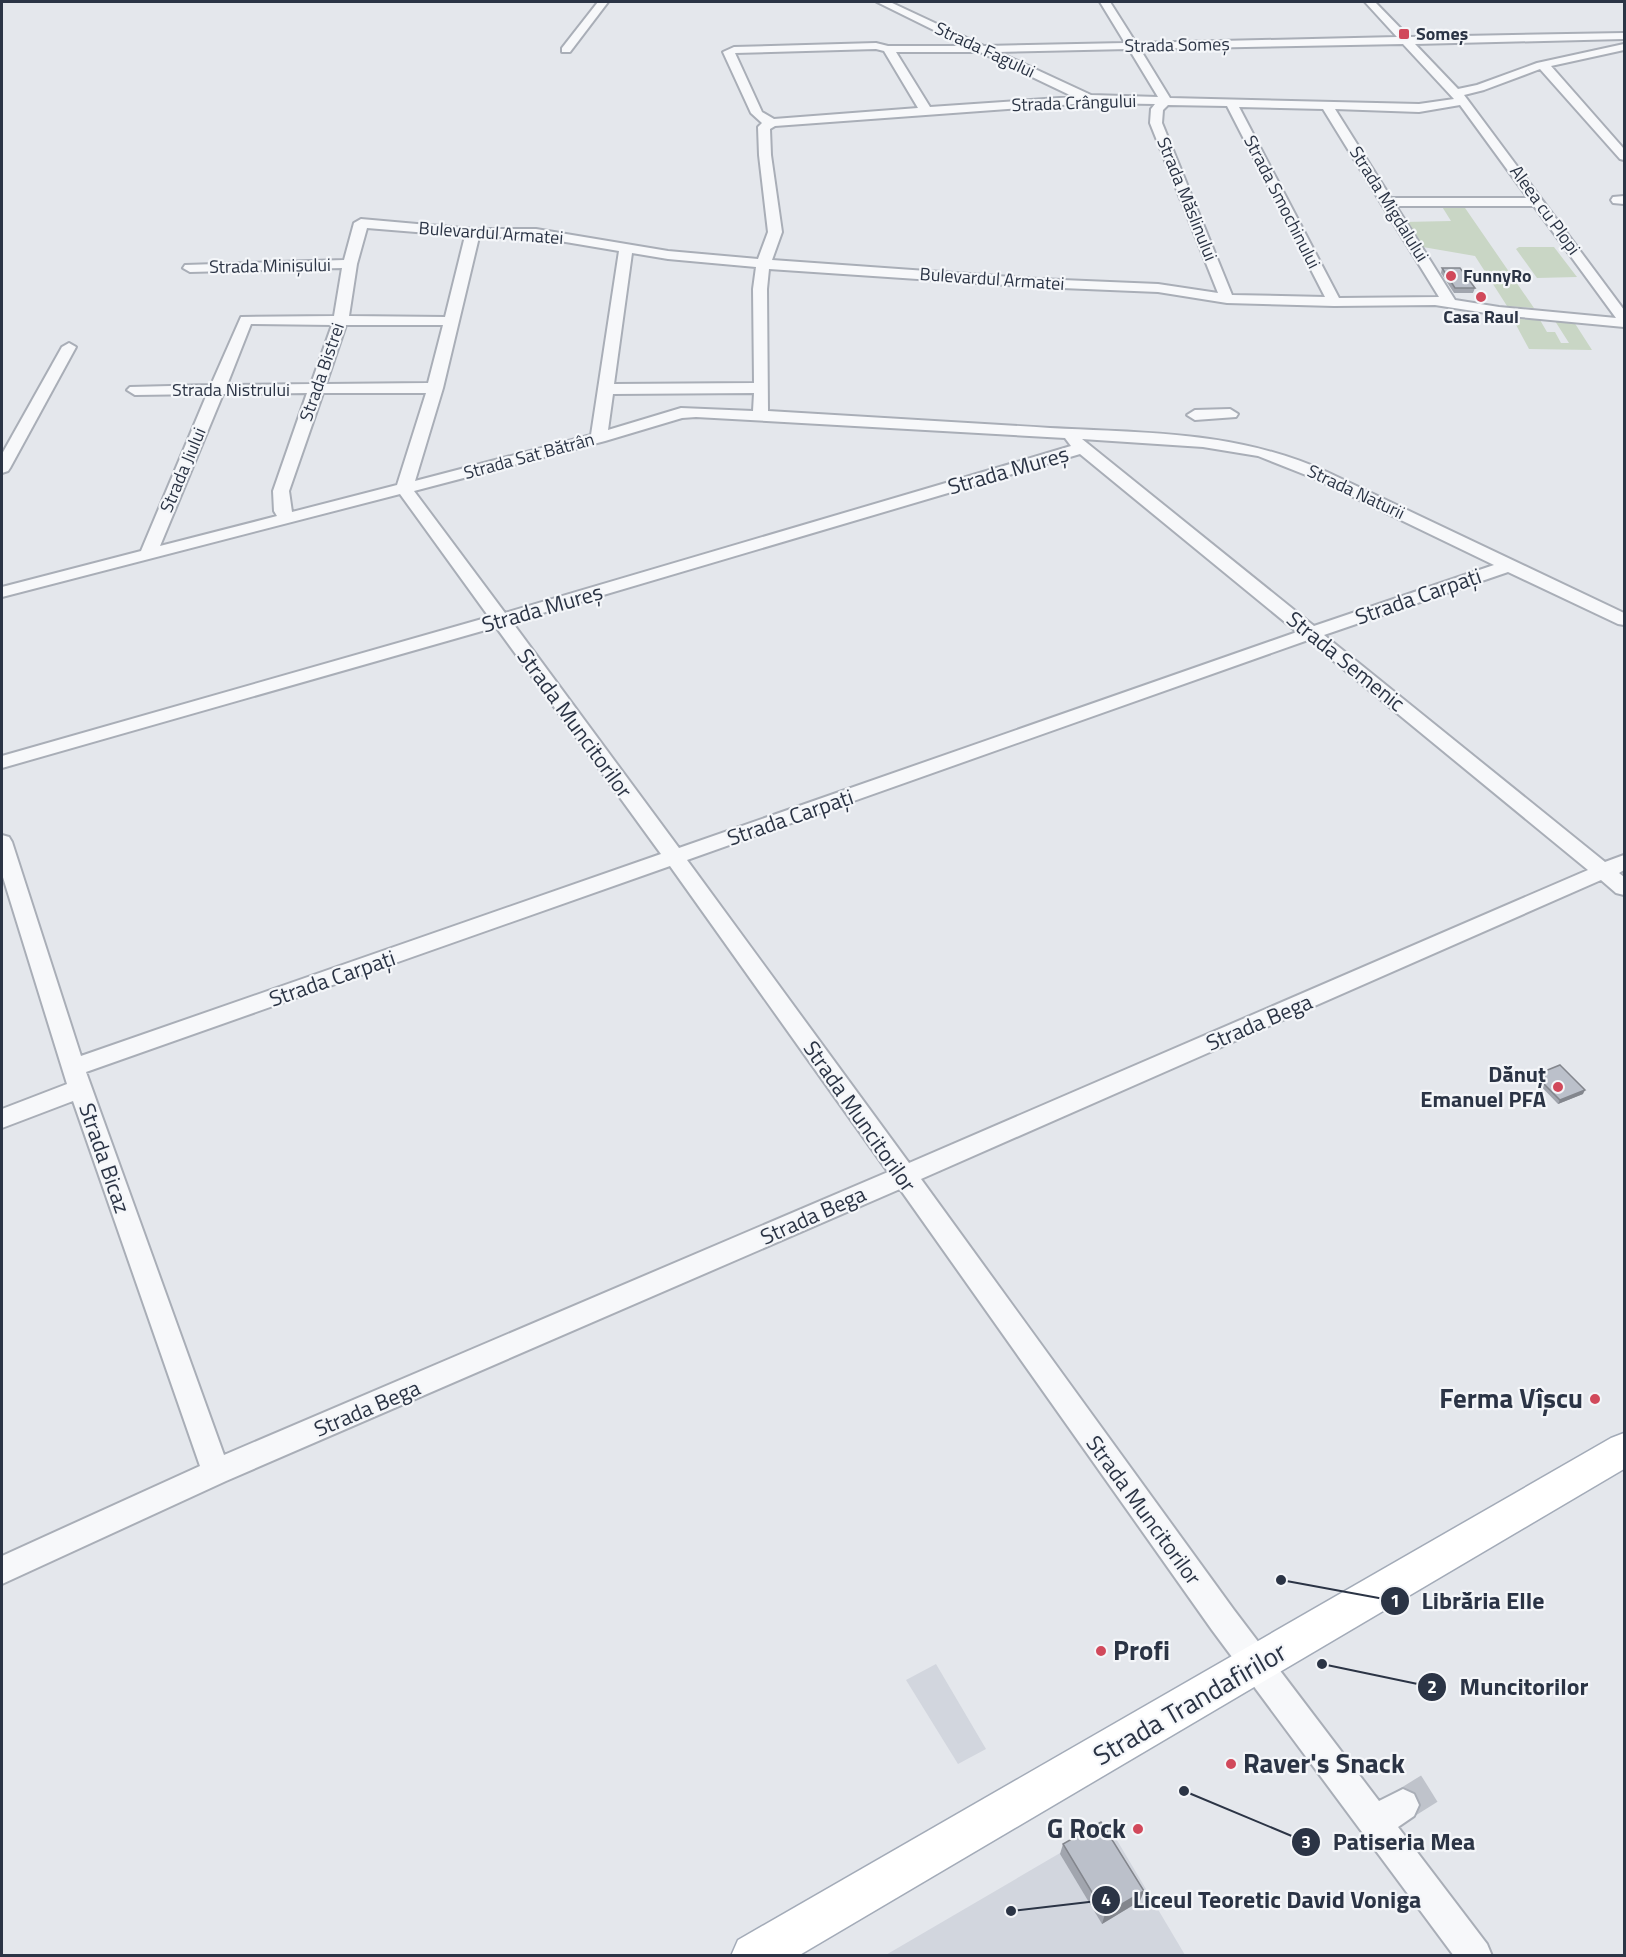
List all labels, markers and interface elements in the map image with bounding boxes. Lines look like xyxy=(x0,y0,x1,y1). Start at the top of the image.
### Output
street label: Strada Fagului xyxy=(931,14,1040,85)
place label: Someș xyxy=(1416,20,1468,47)
marker: Someș xyxy=(1397,27,1411,41)
street label: Strada Someș xyxy=(1124,30,1230,59)
street label: Strada Crângului xyxy=(1011,87,1137,118)
street label: Strada Smochinului xyxy=(1237,130,1328,273)
street label: Strada Măslinului xyxy=(1150,133,1225,265)
street label: Strada Migdalului xyxy=(1343,141,1436,267)
street label: Aleea cu Plopi xyxy=(1504,159,1587,260)
street label: Bulevardul Armatei xyxy=(418,214,564,251)
street label: Strada Minișului xyxy=(209,251,331,280)
street label: Bulevardul Armatei xyxy=(919,260,1065,297)
place label: FunnyRo xyxy=(1463,262,1532,289)
marker: FunnyRo xyxy=(1444,269,1458,283)
marker: Casa Raul xyxy=(1474,290,1488,304)
place label: Casa Raul xyxy=(1443,303,1519,330)
street label: Strada Bistrei xyxy=(292,319,351,425)
street label: Strada Nistrului xyxy=(172,376,290,403)
street label: Strada Jiului xyxy=(153,423,213,517)
street label: Strada Sat Bătrân xyxy=(461,425,597,486)
street label: Strada Mureș xyxy=(943,437,1073,503)
street label: Strada Naturii xyxy=(1303,457,1409,526)
street label: Strada Carpați xyxy=(1350,559,1486,633)
street label: Strada Mureș xyxy=(477,575,607,641)
street label: Strada Semenic xyxy=(1279,602,1413,720)
street label: Strada Muncitorilor xyxy=(509,641,641,805)
street label: Strada Carpați xyxy=(722,780,858,854)
street label: Strada Carpați xyxy=(264,941,400,1015)
street label: Strada Bega xyxy=(1201,984,1317,1060)
street label: Strada Muncitorilor xyxy=(795,1033,925,1199)
place label: Dănuț Emanuel PFA xyxy=(1420,1057,1546,1116)
marker: Dănuț Emanuel PFA xyxy=(1551,1080,1565,1094)
street label: Strada Bicaz xyxy=(70,1098,140,1218)
street label: Strada Bega xyxy=(755,1177,871,1253)
street label: Strada Bega xyxy=(309,1370,425,1446)
place label: Ferma Vîșcu xyxy=(1439,1377,1583,1418)
marker: Ferma Vîșcu xyxy=(1588,1392,1602,1406)
street label: Strada Muncitorilor xyxy=(1078,1428,1210,1592)
callout: Librăria Elle xyxy=(1380,1580,1557,1622)
text: Librăria Elle xyxy=(1422,1582,1544,1618)
text: 1 xyxy=(1390,1587,1400,1614)
place label: Profi xyxy=(1113,1629,1170,1670)
street label: Strada Trandafirilor xyxy=(1085,1631,1294,1775)
marker: Profi xyxy=(1094,1644,1108,1658)
callout: Muncitorilor xyxy=(1417,1666,1600,1708)
text: Muncitorilor xyxy=(1460,1668,1588,1704)
text: 2 xyxy=(1427,1673,1437,1700)
place label: Raver's Snack xyxy=(1243,1742,1405,1783)
marker: Raver's Snack xyxy=(1224,1757,1238,1771)
place label: G Rock xyxy=(1047,1807,1126,1848)
callout: Patiseria Mea xyxy=(1291,1821,1488,1863)
marker: G Rock xyxy=(1131,1822,1145,1836)
text: Patiseria Mea xyxy=(1333,1823,1475,1859)
text: 3 xyxy=(1301,1828,1311,1855)
callout: Liceul Teoretic David Voniga xyxy=(1091,1879,1433,1921)
text: Liceul Teoretic David Voniga xyxy=(1133,1881,1421,1917)
text: 4 xyxy=(1101,1886,1111,1913)

